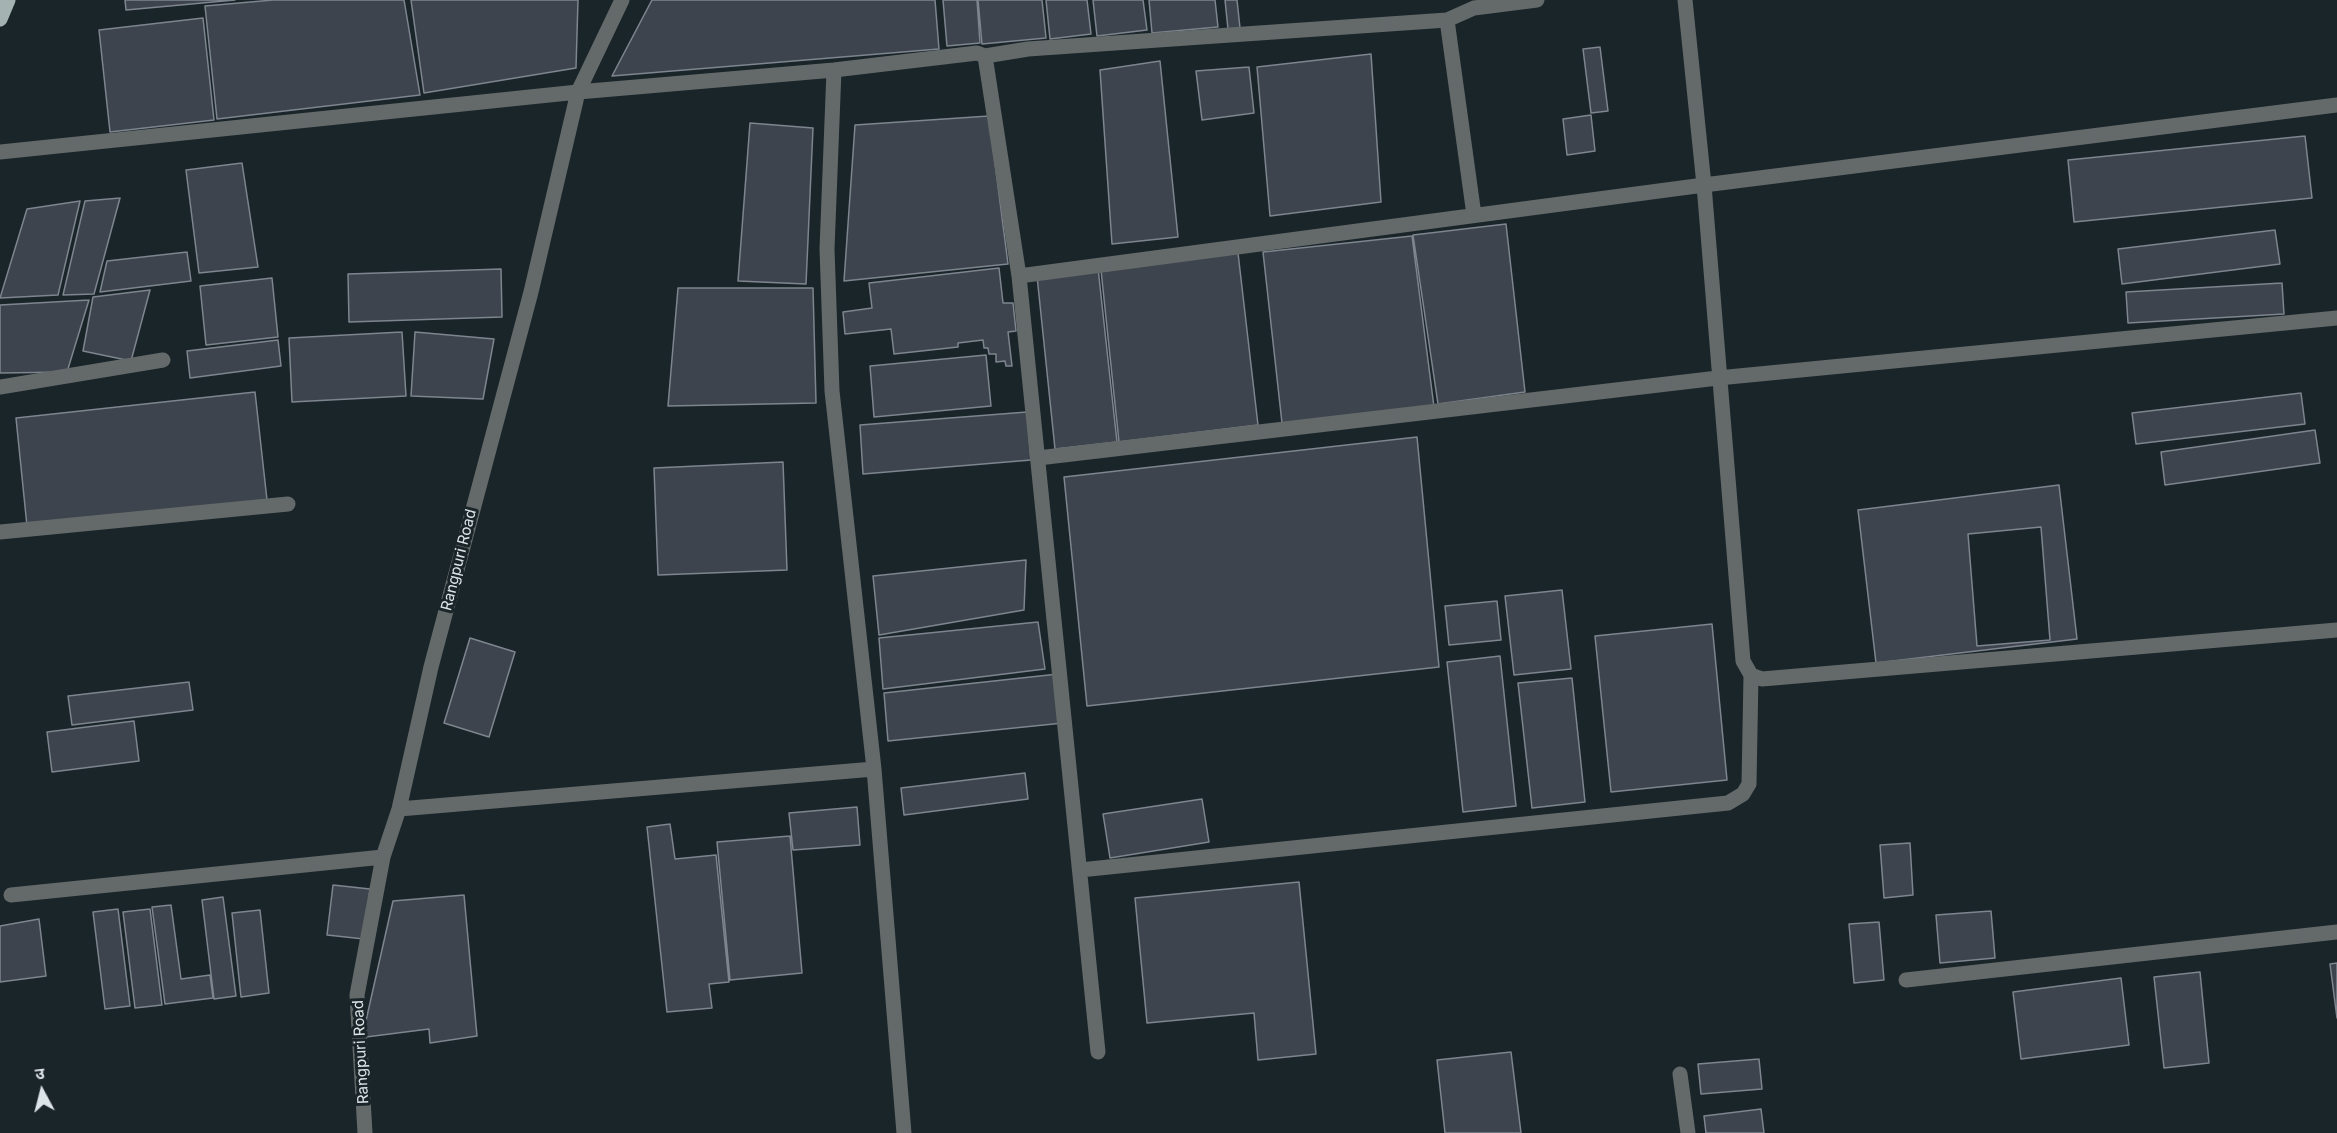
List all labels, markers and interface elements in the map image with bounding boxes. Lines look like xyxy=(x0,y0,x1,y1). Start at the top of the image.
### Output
street label: Rangpuri Road xyxy=(438,507,480,613)
street label: Rangpuri Road xyxy=(349,1000,373,1104)
north arrow xyxy=(12,1061,72,1121)
text: उ xyxy=(34,1063,46,1084)

